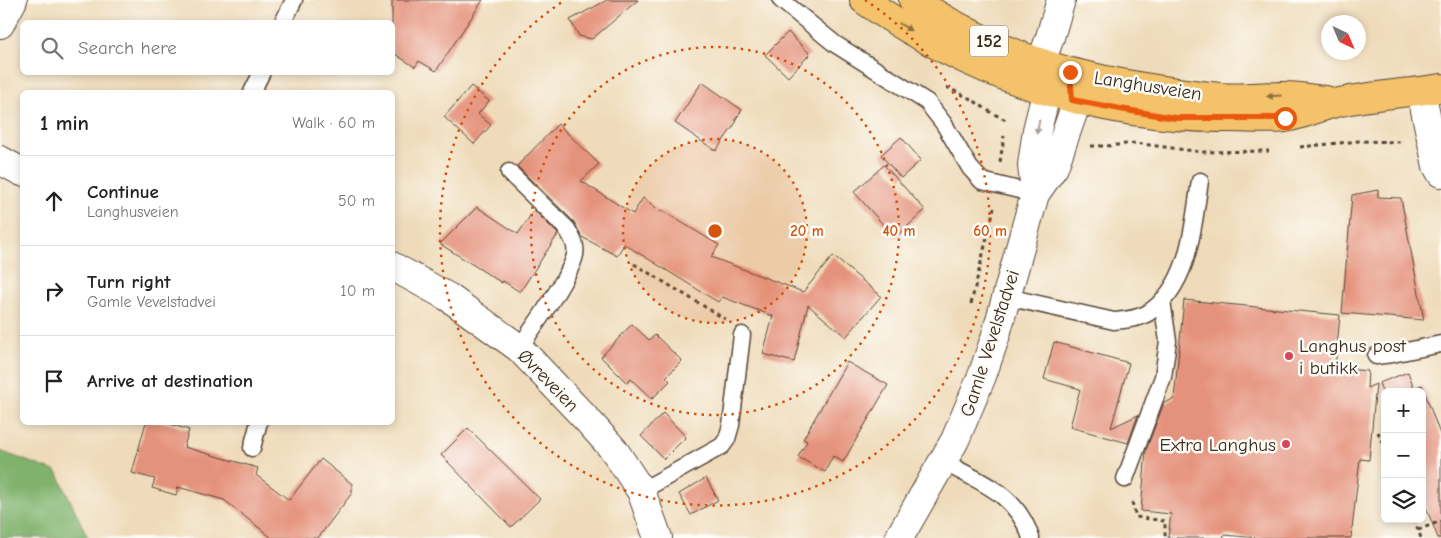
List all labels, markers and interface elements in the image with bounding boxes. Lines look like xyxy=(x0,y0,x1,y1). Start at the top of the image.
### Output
north arrow xyxy=(1321,15,1366,60)
search box xyxy=(20,20,395,75)
one-way arrow xyxy=(898,22,911,32)
road number: 152 xyxy=(970,26,1008,56)
icon: search xyxy=(38,34,66,62)
text: Search here xyxy=(78,37,177,59)
route end xyxy=(1059,61,1082,84)
street label: Langhusveien xyxy=(1092,67,1203,105)
one-way arrow xyxy=(1265,93,1281,101)
route start xyxy=(1274,107,1297,130)
text: 1 min xyxy=(40,111,89,135)
text: Walk · 60 m xyxy=(292,114,375,132)
one-way arrow xyxy=(1034,120,1042,135)
text: Continue xyxy=(87,181,159,203)
icon: ahead xyxy=(40,187,68,215)
text: 50 m xyxy=(338,192,375,210)
text: Langhusveien xyxy=(87,203,179,221)
centre of rings xyxy=(706,222,724,240)
text: 20 m xyxy=(790,222,824,240)
text: 40 m xyxy=(883,222,916,240)
text: 60 m xyxy=(973,222,1007,240)
street label: Gamle Vevelstadvei xyxy=(956,267,1024,419)
text: Turn right xyxy=(87,271,171,293)
icon: right xyxy=(40,277,68,305)
text: 10 m xyxy=(340,282,375,300)
text: Gamle Vevelstadvei xyxy=(87,293,216,311)
place label: Langhus post i butikk xyxy=(1299,335,1407,379)
street label: Øvreveien xyxy=(513,345,583,416)
marker: Langhus post i butikk xyxy=(1283,350,1295,362)
icon: arrive xyxy=(40,367,68,395)
text: Arrive at destination xyxy=(87,370,253,392)
map controls xyxy=(1381,388,1426,523)
button: + xyxy=(1381,388,1426,433)
button: − xyxy=(1381,433,1426,478)
place label: Extra Langhus xyxy=(1159,434,1276,456)
marker: Extra Langhus xyxy=(1280,438,1292,450)
button: layers xyxy=(1381,478,1426,523)

